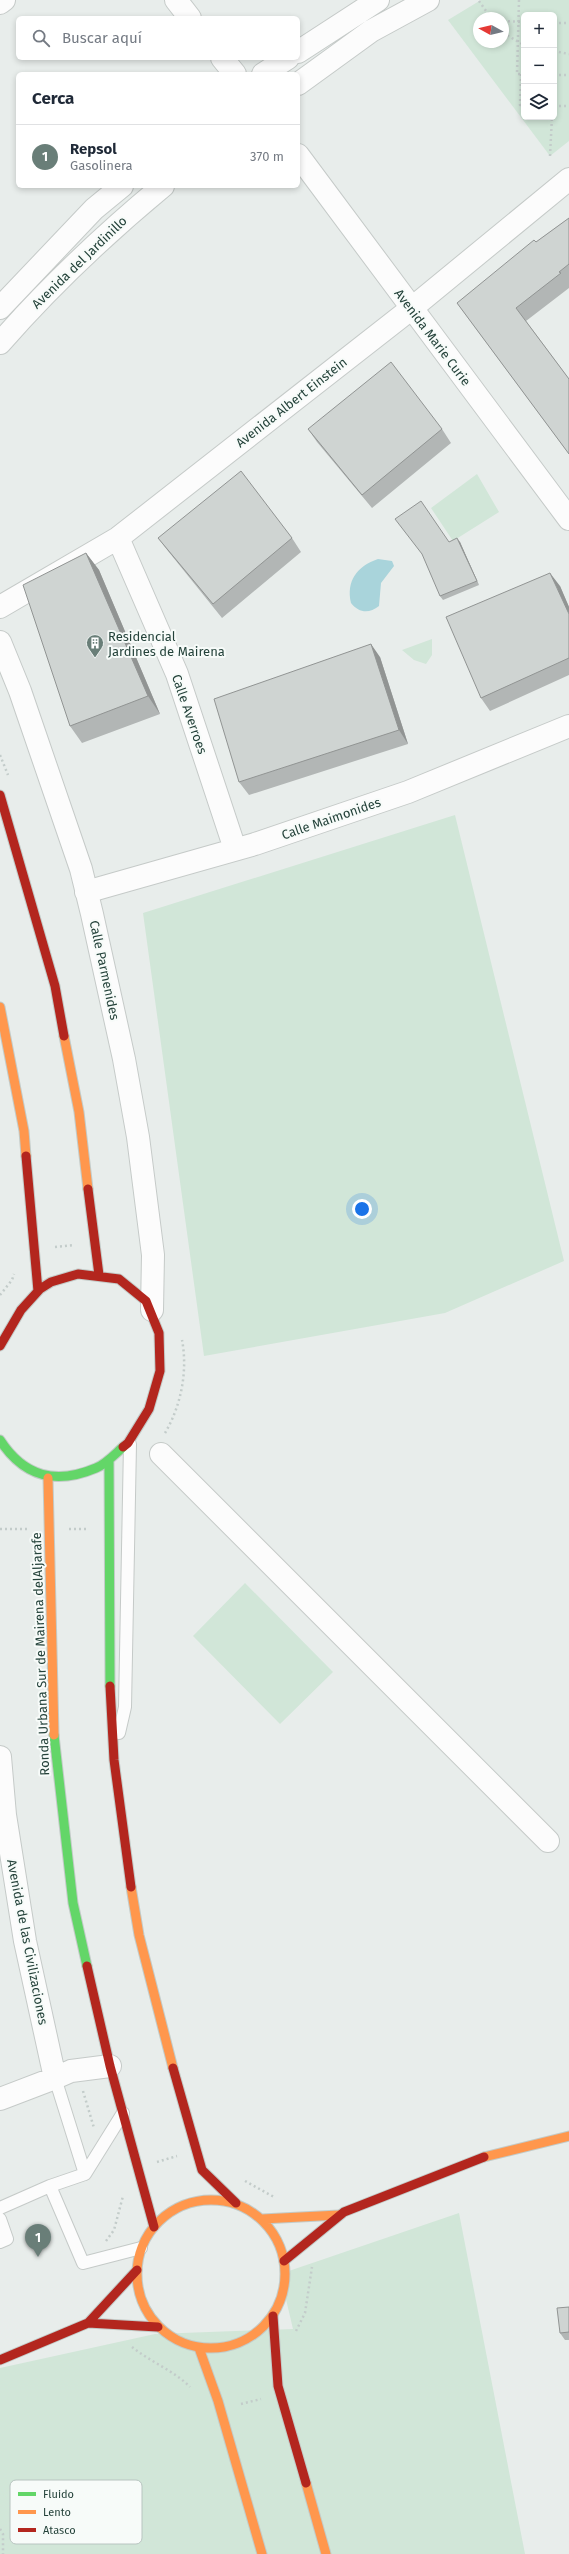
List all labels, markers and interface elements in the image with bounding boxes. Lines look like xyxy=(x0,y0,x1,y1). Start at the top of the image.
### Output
north arrow xyxy=(473,12,509,48)
map controls xyxy=(521,12,557,120)
button: + xyxy=(521,12,557,48)
search box xyxy=(16,16,300,60)
icon: search xyxy=(30,27,52,49)
text: Buscar aquí xyxy=(62,29,142,47)
button: − xyxy=(521,48,557,84)
button: layers xyxy=(521,84,557,120)
text: Cerca xyxy=(32,88,74,109)
text: Repsol xyxy=(70,140,117,158)
text: 1 xyxy=(42,149,48,164)
text: 370 m xyxy=(250,149,284,164)
text: Gasolinera xyxy=(70,158,133,173)
street label: Avenida del Jardinillo xyxy=(29,213,130,312)
street label: Avenida Marie Curie xyxy=(391,286,474,389)
street label: Avenida Albert Einstein xyxy=(233,354,350,450)
place label: Residencial Jardines de Mairena xyxy=(108,629,225,659)
building icon: Residencial Jardines de Mairena xyxy=(85,633,105,658)
street label: Calle Averroes xyxy=(169,672,210,756)
street label: Calle Maimonides xyxy=(280,794,383,842)
street label: Calle Parmenides xyxy=(87,919,122,1021)
your location xyxy=(352,1199,372,1219)
street label: Ronda Urbana Sur de Mairena delAljarafe xyxy=(29,1532,52,1776)
street label: Avenida de las Civilizaciones xyxy=(4,1858,51,2026)
pin: 1 xyxy=(25,2224,51,2257)
legend xyxy=(10,2480,142,2544)
text: Fluido xyxy=(43,2488,74,2501)
text: Lento xyxy=(43,2506,71,2519)
text: Atasco xyxy=(43,2524,76,2537)

